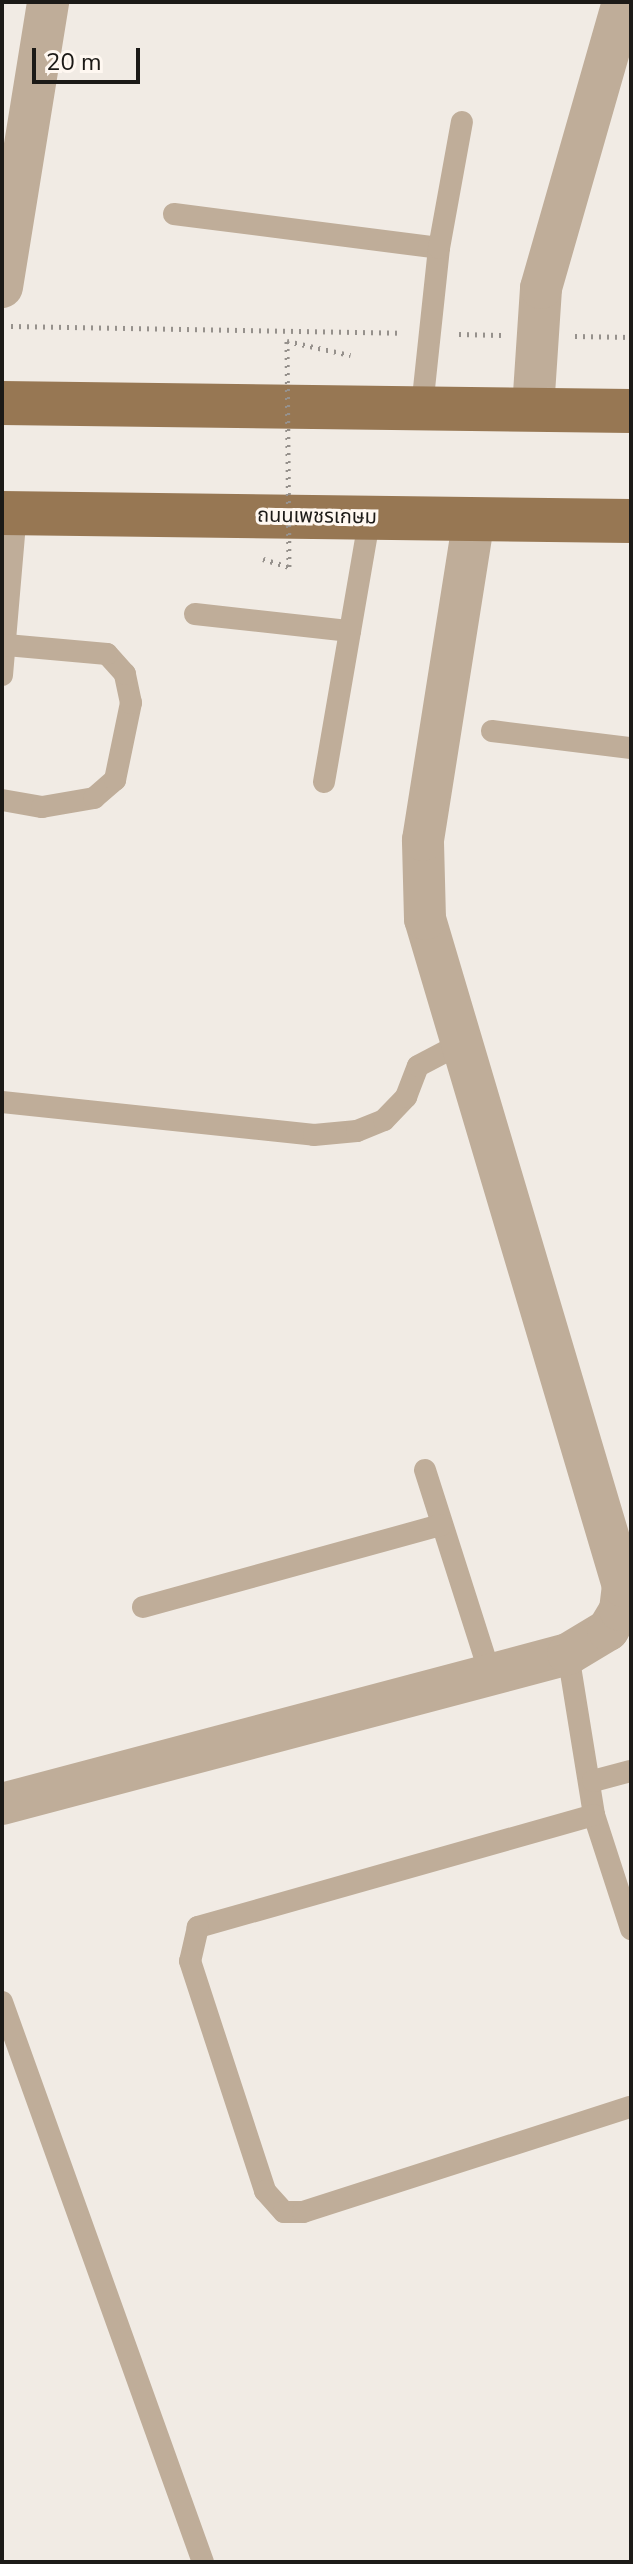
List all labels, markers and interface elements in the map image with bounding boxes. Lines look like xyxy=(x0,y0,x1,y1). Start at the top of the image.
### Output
scale bar xyxy=(36,32,144,82)
text: 20 m xyxy=(46,46,102,78)
street label: ถนนเพชรเกษม xyxy=(257,503,377,529)

